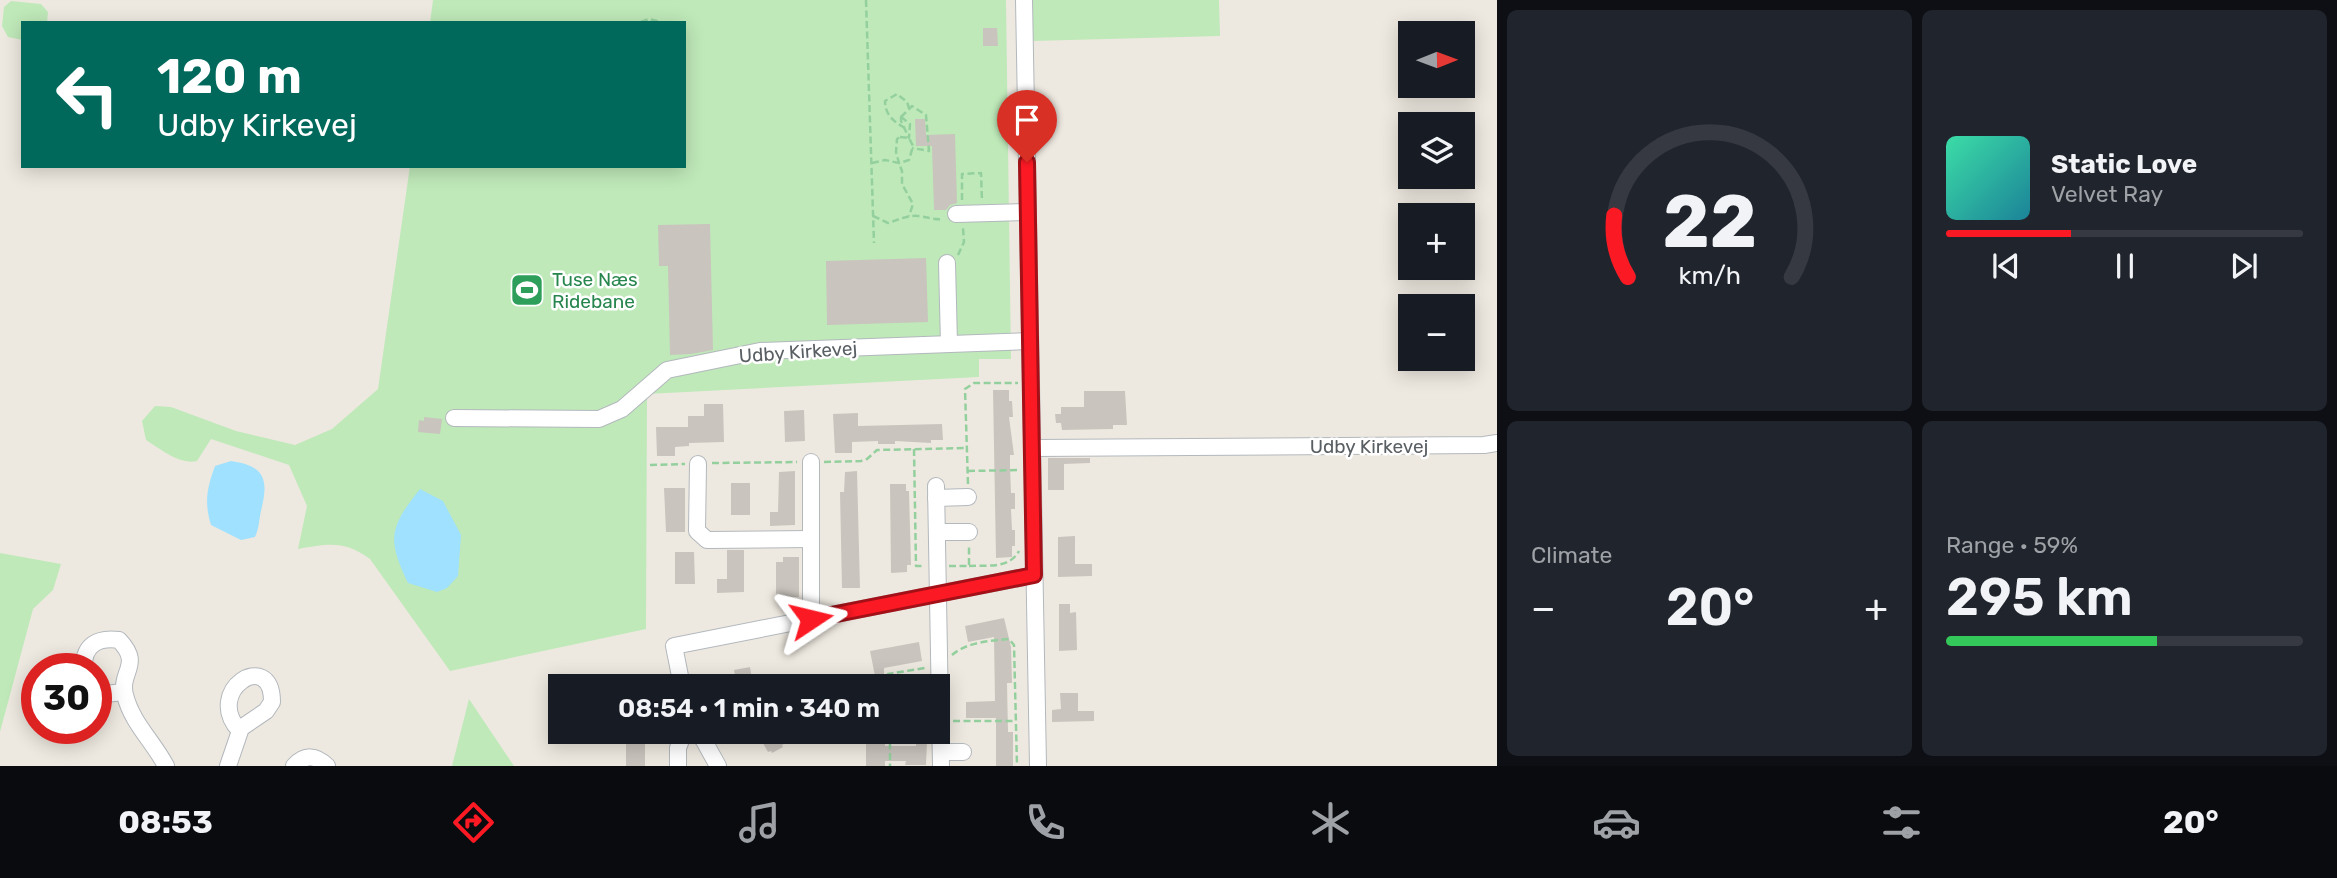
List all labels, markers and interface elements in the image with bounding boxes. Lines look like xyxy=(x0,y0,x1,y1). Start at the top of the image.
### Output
north arrow xyxy=(1398,21,1475,98)
map controls xyxy=(1398,21,1475,371)
text: 120 m xyxy=(157,47,302,105)
icon: left xyxy=(42,49,133,140)
pin xyxy=(997,90,1057,162)
icon: arrive xyxy=(1008,101,1046,139)
text: Udby Kirkevej xyxy=(157,106,357,144)
button: layers xyxy=(1398,112,1475,189)
text: Static Love xyxy=(2051,149,2197,180)
text: 22 xyxy=(1662,179,1757,265)
text: Velvet Ray xyxy=(2051,180,2163,208)
button: + xyxy=(1398,203,1475,280)
icon: previous xyxy=(1987,247,2025,285)
icon: pause xyxy=(2106,247,2144,285)
icon: next xyxy=(2225,247,2263,285)
text: km/h xyxy=(1678,261,1741,290)
place label: Tuse Næs Ridebane xyxy=(552,268,638,313)
sports icon: Tuse Næs Ridebane xyxy=(508,271,546,309)
button: − xyxy=(1398,294,1475,371)
street label: Udby Kirkevej xyxy=(738,336,858,368)
street label: Udby Kirkevej xyxy=(1310,435,1428,458)
text: Range · 59% xyxy=(1946,531,2078,559)
text: Climate xyxy=(1531,541,1612,569)
text: 295 km xyxy=(1946,566,2133,628)
text: 20° xyxy=(1666,576,1754,638)
position arrow xyxy=(774,582,848,656)
text: − xyxy=(1531,585,1556,631)
text: + xyxy=(1864,585,1888,631)
speed limit sign: 30 xyxy=(21,653,112,744)
text: 08:54 · 1 min · 340 m xyxy=(618,693,880,724)
icon: directions xyxy=(449,798,498,847)
icon: music xyxy=(735,798,784,847)
icon: phone xyxy=(1021,798,1070,847)
icon: climate xyxy=(1306,798,1355,847)
icon: car xyxy=(1592,798,1641,847)
icon: filters xyxy=(1877,798,1926,847)
text: 08:53 xyxy=(118,803,213,841)
text: 20° xyxy=(2163,803,2219,841)

